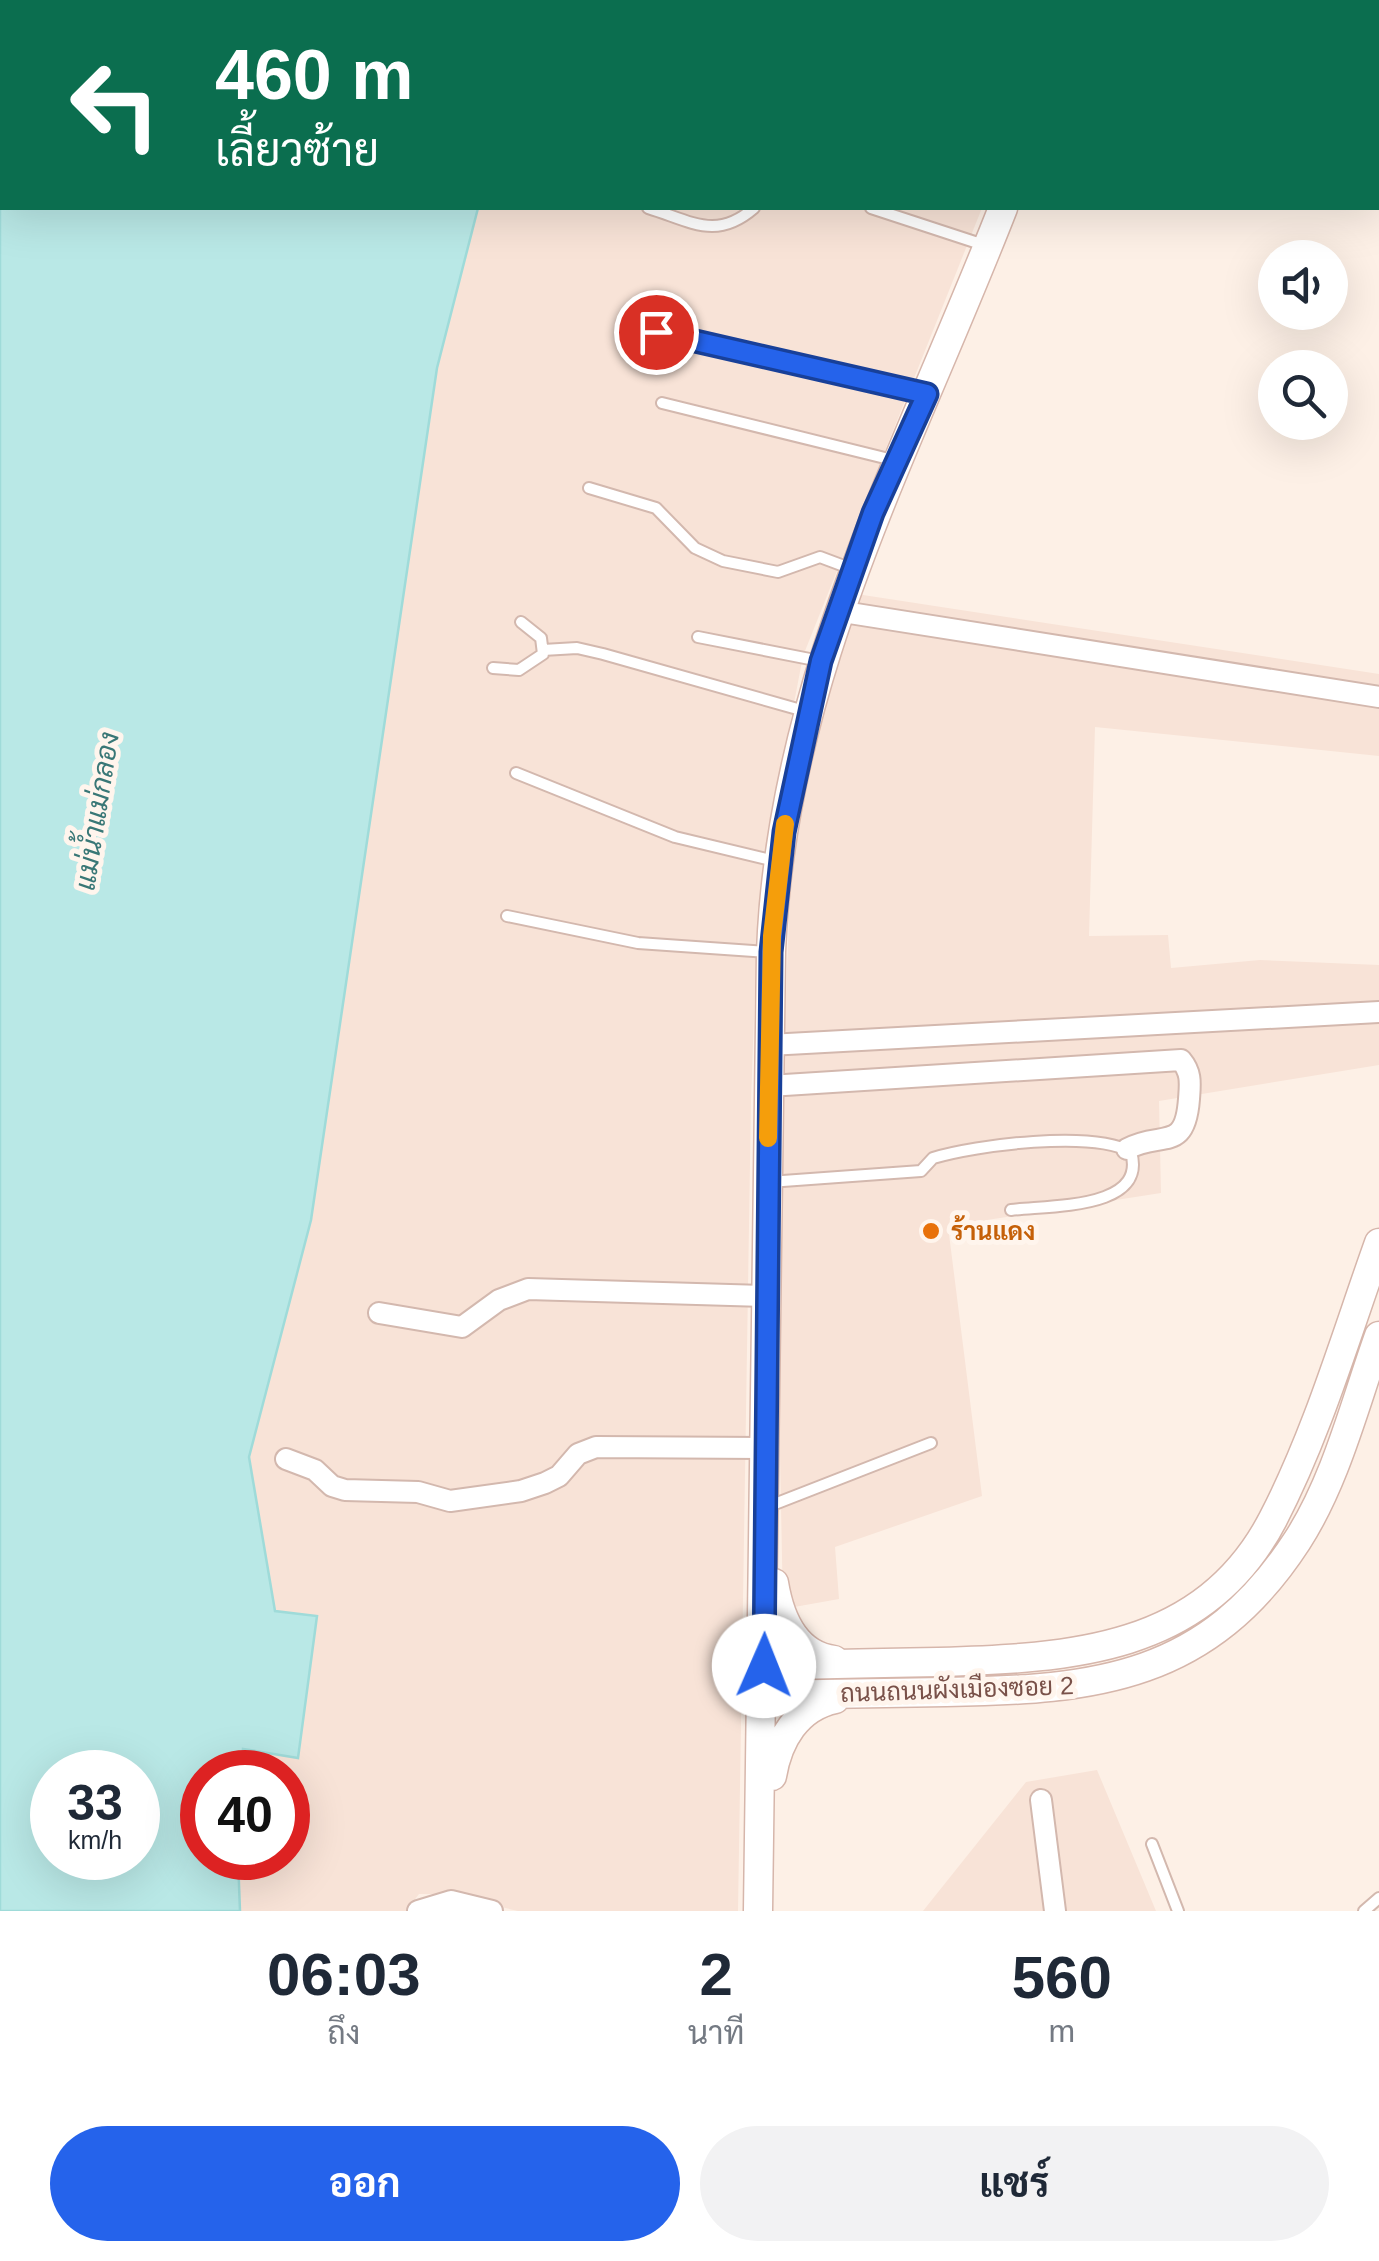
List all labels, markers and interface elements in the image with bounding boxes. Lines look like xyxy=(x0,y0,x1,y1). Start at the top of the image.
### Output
text: 460 m xyxy=(215,36,413,114)
icon: left xyxy=(50,40,180,170)
text: เลี้ยวซ้าย xyxy=(215,125,379,176)
map controls xyxy=(1258,240,1348,440)
button: sound xyxy=(1258,240,1348,330)
pin xyxy=(614,290,699,375)
icon: arrive xyxy=(629,305,684,360)
button: search xyxy=(1258,350,1348,440)
water label: แม่น้ำแม่กลอง xyxy=(60,728,125,892)
place label: ร้านแดง xyxy=(951,1214,1035,1245)
marker: ร้านแดง xyxy=(920,1220,942,1242)
position arrow xyxy=(712,1614,816,1718)
street label: ถนนถนนผังเมืองซอย 2 xyxy=(840,1669,1074,1707)
speed limit sign: 40 xyxy=(180,1750,310,1880)
text: 33 xyxy=(67,1775,123,1831)
text: km/h xyxy=(68,1826,122,1854)
text: 06:03 xyxy=(267,1941,421,2008)
text: 2 xyxy=(699,1941,733,2008)
text: 560 xyxy=(1012,1944,1112,2011)
text: m xyxy=(1048,2013,1075,2049)
text: ถึง xyxy=(327,2015,360,2051)
text: นาที xyxy=(688,2015,745,2051)
button: ออก xyxy=(50,2126,680,2241)
button: แชร์ xyxy=(700,2126,1329,2241)

